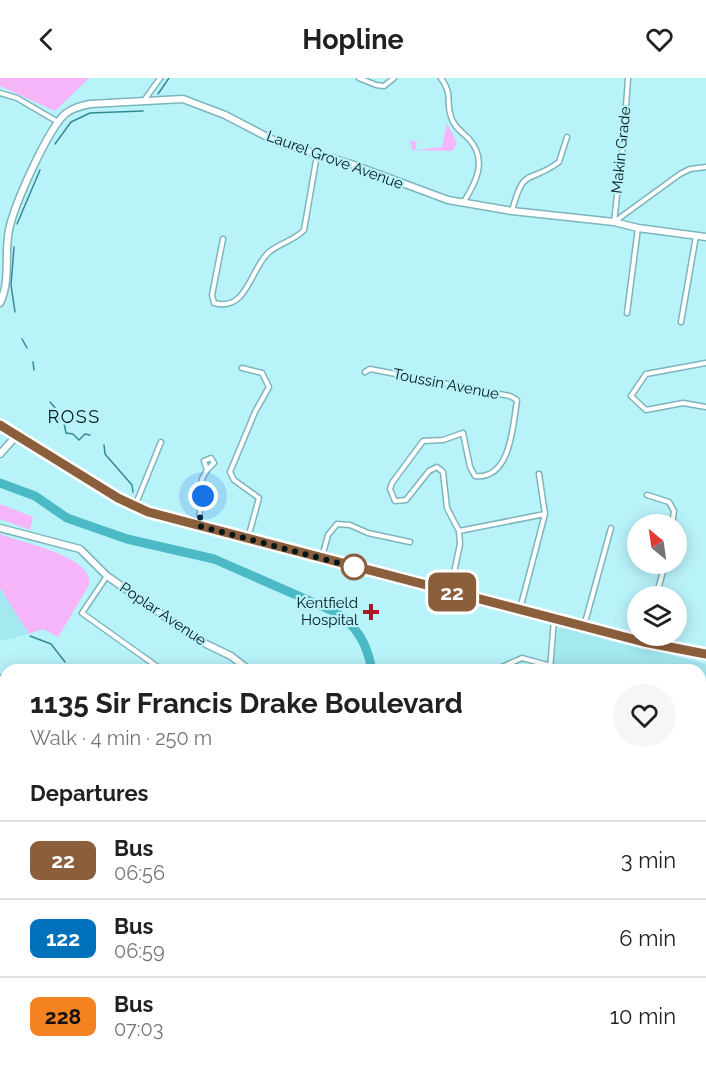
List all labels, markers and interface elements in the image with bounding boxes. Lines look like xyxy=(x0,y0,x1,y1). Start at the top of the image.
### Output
icon: back xyxy=(30,23,63,56)
icon: heart xyxy=(643,23,676,56)
text: Hopline xyxy=(302,24,404,55)
street label: Makin Grade xyxy=(607,105,635,194)
street label: Laurel Grove Avenue xyxy=(264,127,406,193)
street label: Toussin Avenue xyxy=(391,365,501,403)
district label: ROSS xyxy=(47,406,101,427)
your location xyxy=(188,481,218,511)
north arrow xyxy=(627,514,687,574)
map controls xyxy=(627,514,687,646)
unlabelled marker xyxy=(341,554,367,580)
line badge: 22 xyxy=(425,572,479,612)
street label: Poplar Avenue xyxy=(116,578,210,650)
text: 22 xyxy=(440,580,464,605)
button: layers xyxy=(627,586,687,646)
place label: Kentfield Hospital xyxy=(297,594,359,629)
marker: Kentfield Hospital xyxy=(362,603,380,621)
button: heart xyxy=(613,684,676,747)
text: 1135 Sir Francis Drake Boulevard xyxy=(30,687,463,720)
text: Walk · 4 min · 250 m xyxy=(30,726,212,750)
text: Departures xyxy=(30,780,148,806)
text: Bus xyxy=(114,835,153,861)
text: 3 min xyxy=(621,847,676,873)
text: 22 xyxy=(51,848,75,873)
text: 06:56 xyxy=(114,861,165,885)
text: Bus xyxy=(114,913,153,939)
text: 6 min xyxy=(619,925,676,951)
text: 122 xyxy=(46,926,80,951)
text: 06:59 xyxy=(114,939,165,963)
text: Bus xyxy=(114,991,153,1017)
text: 10 min xyxy=(610,1003,676,1029)
text: 228 xyxy=(45,1004,81,1029)
text: 07:03 xyxy=(114,1017,163,1041)

